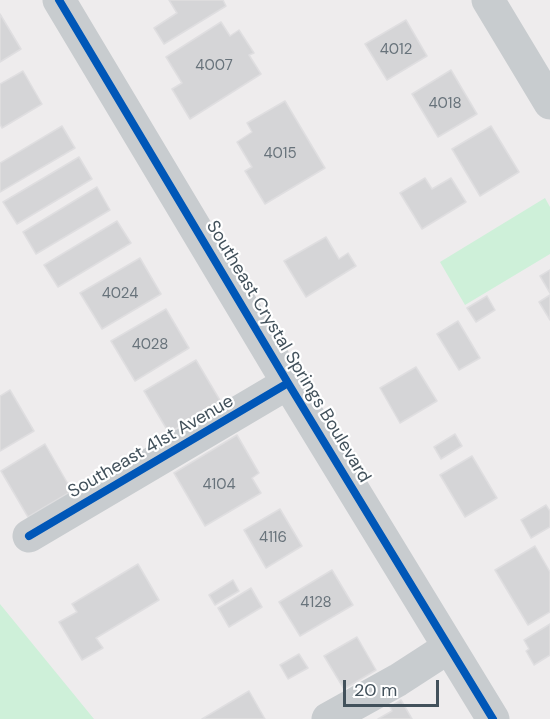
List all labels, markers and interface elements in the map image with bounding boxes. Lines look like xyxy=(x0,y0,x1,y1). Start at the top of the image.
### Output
house number: 4012 xyxy=(380,41,412,59)
house number: 4007 xyxy=(195,57,233,75)
house number: 4018 xyxy=(428,95,462,113)
house number: 4015 xyxy=(263,145,297,163)
street label: Southeast Crystal Springs Boulevard xyxy=(201,217,375,487)
house number: 4024 xyxy=(102,285,138,303)
house number: 4028 xyxy=(132,336,168,354)
street label: Southeast 41st Avenue xyxy=(64,391,238,503)
house number: 4104 xyxy=(202,476,236,494)
house number: 4116 xyxy=(259,529,287,547)
house number: 4128 xyxy=(300,594,332,612)
scale bar xyxy=(346,668,442,706)
text: 20 m xyxy=(354,678,397,702)

